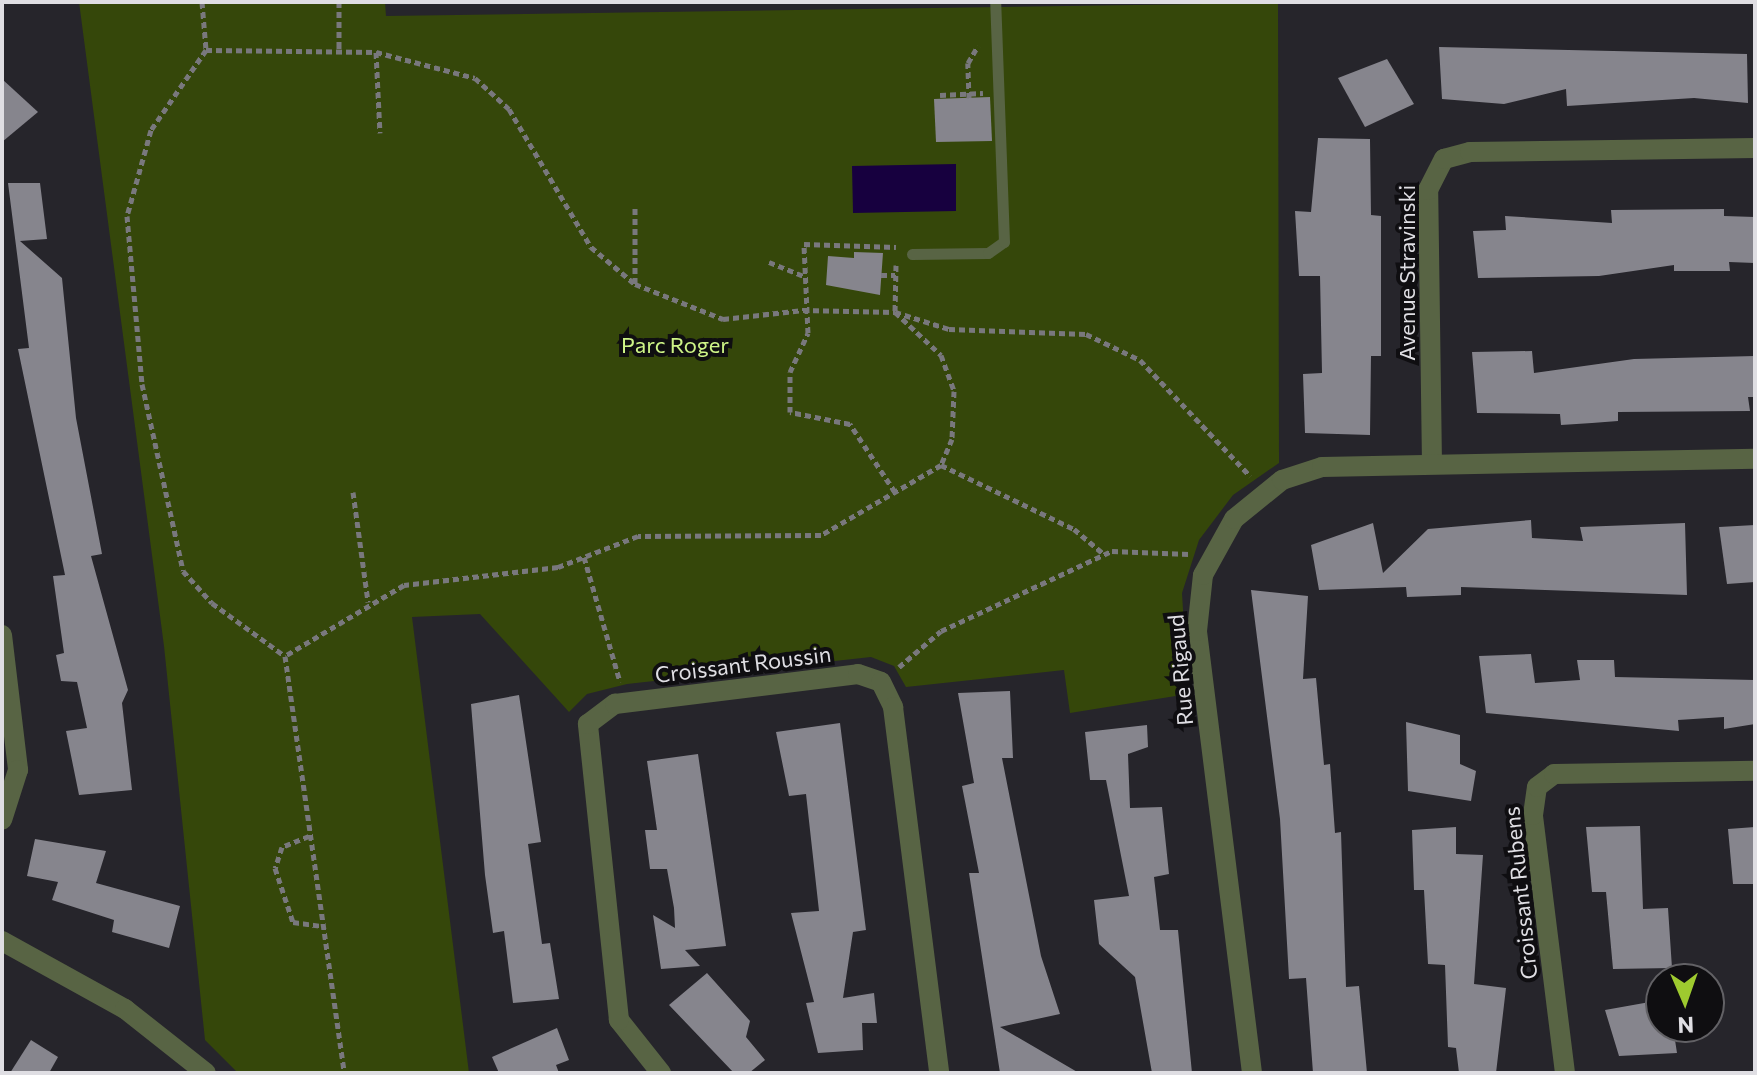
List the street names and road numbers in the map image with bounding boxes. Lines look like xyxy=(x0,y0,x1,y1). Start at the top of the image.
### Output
street label: Avenue Stravinski xyxy=(1394,185,1420,361)
street label: Rue Rigaud xyxy=(1162,613,1198,727)
street label: Croissant Roussin xyxy=(653,640,833,688)
street label: Croissant Rubens xyxy=(1498,805,1542,981)

